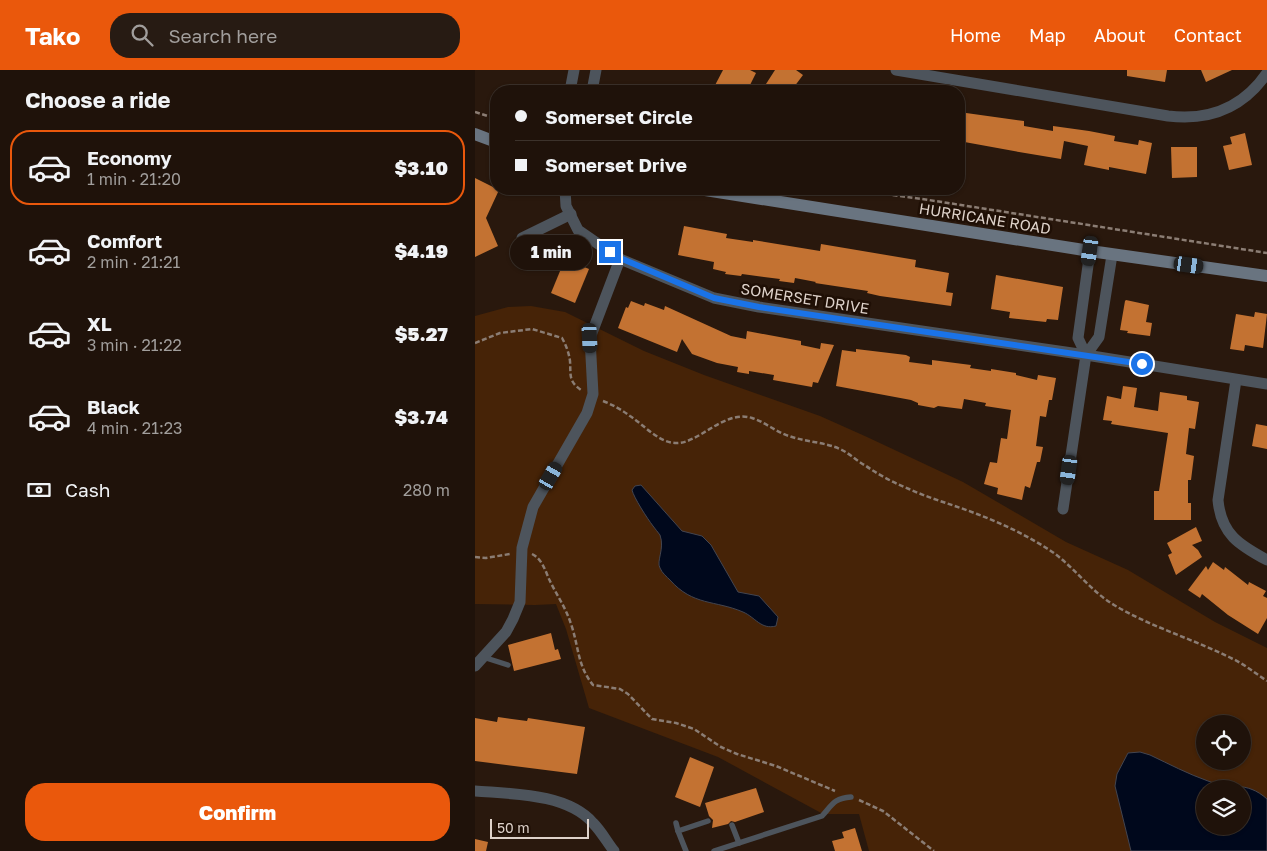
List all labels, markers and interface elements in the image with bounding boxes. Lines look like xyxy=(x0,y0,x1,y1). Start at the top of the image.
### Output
search box xyxy=(110,13,460,58)
text: Tako xyxy=(25,21,80,50)
icon: search xyxy=(128,21,156,49)
text: Search here xyxy=(168,24,277,47)
text: Home xyxy=(950,24,1001,46)
text: Map xyxy=(1029,24,1066,46)
text: About xyxy=(1094,24,1146,46)
text: Contact xyxy=(1174,24,1242,46)
text: Choose a ride xyxy=(25,86,171,113)
text: Somerset Circle xyxy=(545,105,693,128)
icon: car xyxy=(27,145,72,190)
text: Economy xyxy=(87,146,172,169)
text: Somerset Drive xyxy=(545,153,687,176)
text: $3.10 xyxy=(394,156,448,179)
text: 1 min · 21:20 xyxy=(87,169,181,189)
street label: HURRICANE ROAD xyxy=(918,199,1052,237)
icon: car xyxy=(27,228,72,273)
text: Comfort xyxy=(87,229,162,252)
callout: 1 min xyxy=(510,234,593,270)
car xyxy=(1080,235,1099,267)
text: $4.19 xyxy=(395,239,448,262)
route end xyxy=(599,241,621,263)
text: 1 min xyxy=(531,242,571,262)
text: 2 min · 21:21 xyxy=(87,252,180,272)
car xyxy=(1173,255,1204,275)
street label: SOMERSET DRIVE xyxy=(740,279,870,317)
icon: car xyxy=(27,311,72,356)
text: XL xyxy=(87,312,112,335)
text: $5.27 xyxy=(395,322,448,345)
car xyxy=(581,323,598,353)
text: 3 min · 21:22 xyxy=(87,335,182,355)
route start xyxy=(1131,353,1153,375)
icon: car xyxy=(27,394,72,439)
text: Black xyxy=(87,395,140,418)
text: $3.74 xyxy=(395,405,448,428)
text: 4 min · 21:23 xyxy=(87,418,182,438)
car xyxy=(1059,454,1078,486)
car xyxy=(537,459,564,493)
icon: cash xyxy=(25,476,53,504)
text: Cash xyxy=(65,478,110,501)
text: 280 m xyxy=(403,480,450,500)
map controls xyxy=(1196,715,1251,835)
button: locate xyxy=(1196,715,1251,770)
button: layers xyxy=(1196,780,1251,835)
button: Confirm xyxy=(25,783,450,841)
scale bar xyxy=(490,816,589,839)
text: 50 m xyxy=(497,819,530,836)

